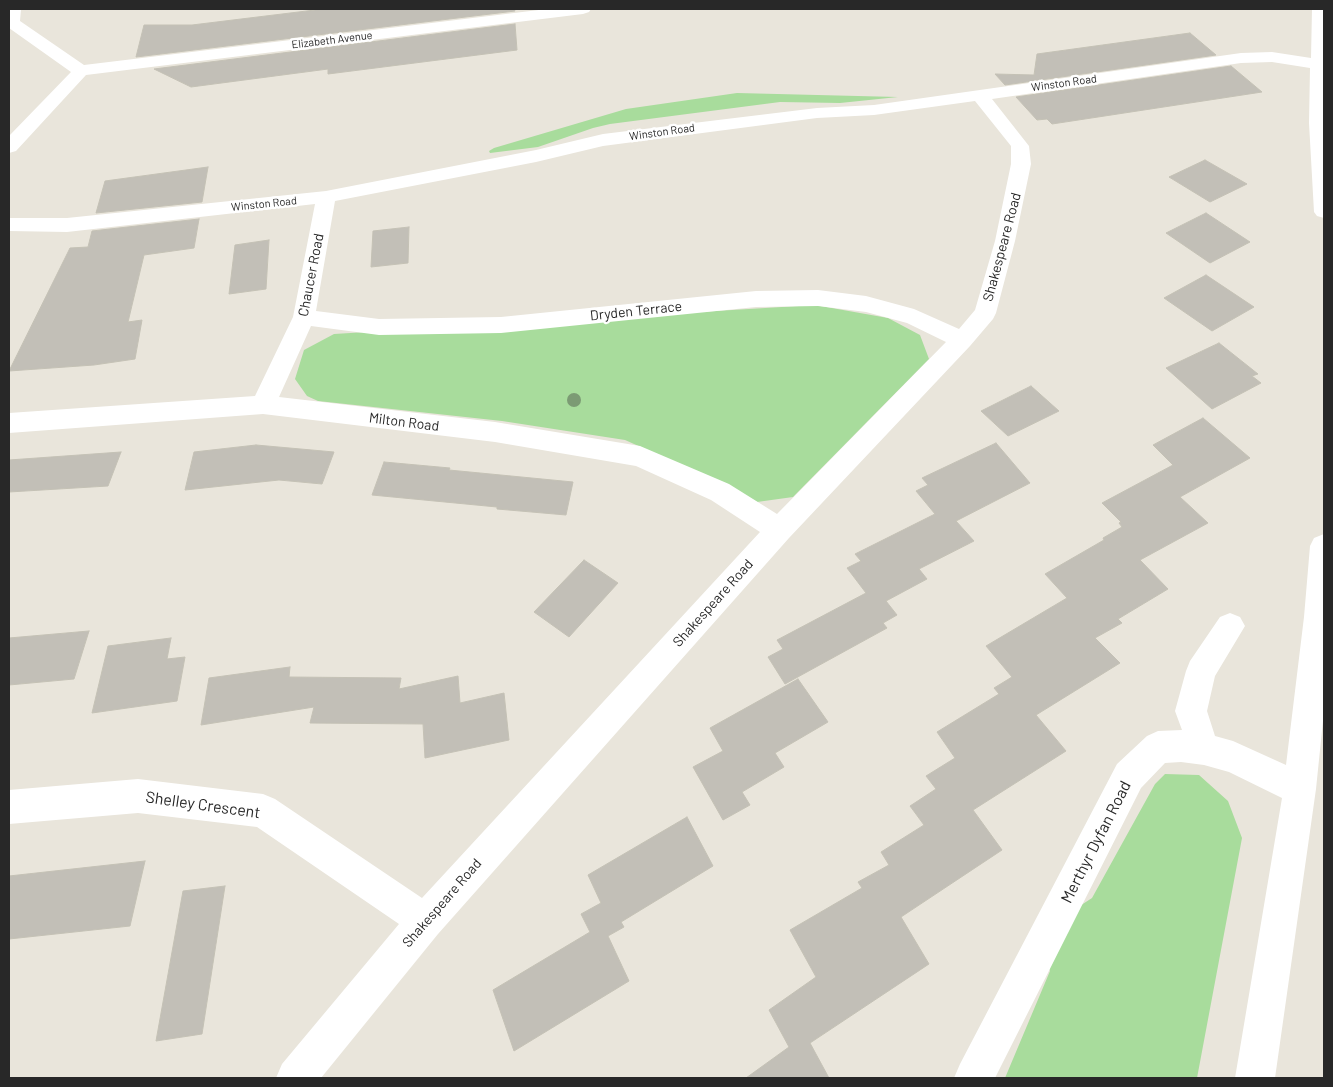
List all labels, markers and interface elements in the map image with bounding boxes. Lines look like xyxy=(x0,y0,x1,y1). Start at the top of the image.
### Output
street label: Elizabeth Avenue xyxy=(291,28,373,52)
street label: Winston Road xyxy=(1030,72,1098,94)
street label: Winston Road xyxy=(628,121,696,143)
street label: Shakespeare Road xyxy=(979,191,1025,303)
street label: Winston Road xyxy=(231,194,297,214)
street label: Chaucer Road xyxy=(295,232,327,318)
street label: Dryden Terrace xyxy=(589,298,683,324)
street label: Milton Road xyxy=(368,409,440,435)
street label: Shakespeare Road xyxy=(669,556,757,650)
street label: Merthyr Dyfan Road xyxy=(1057,778,1135,906)
street label: Shelley Crescent xyxy=(145,787,261,823)
street label: Shakespeare Road xyxy=(399,855,485,951)

